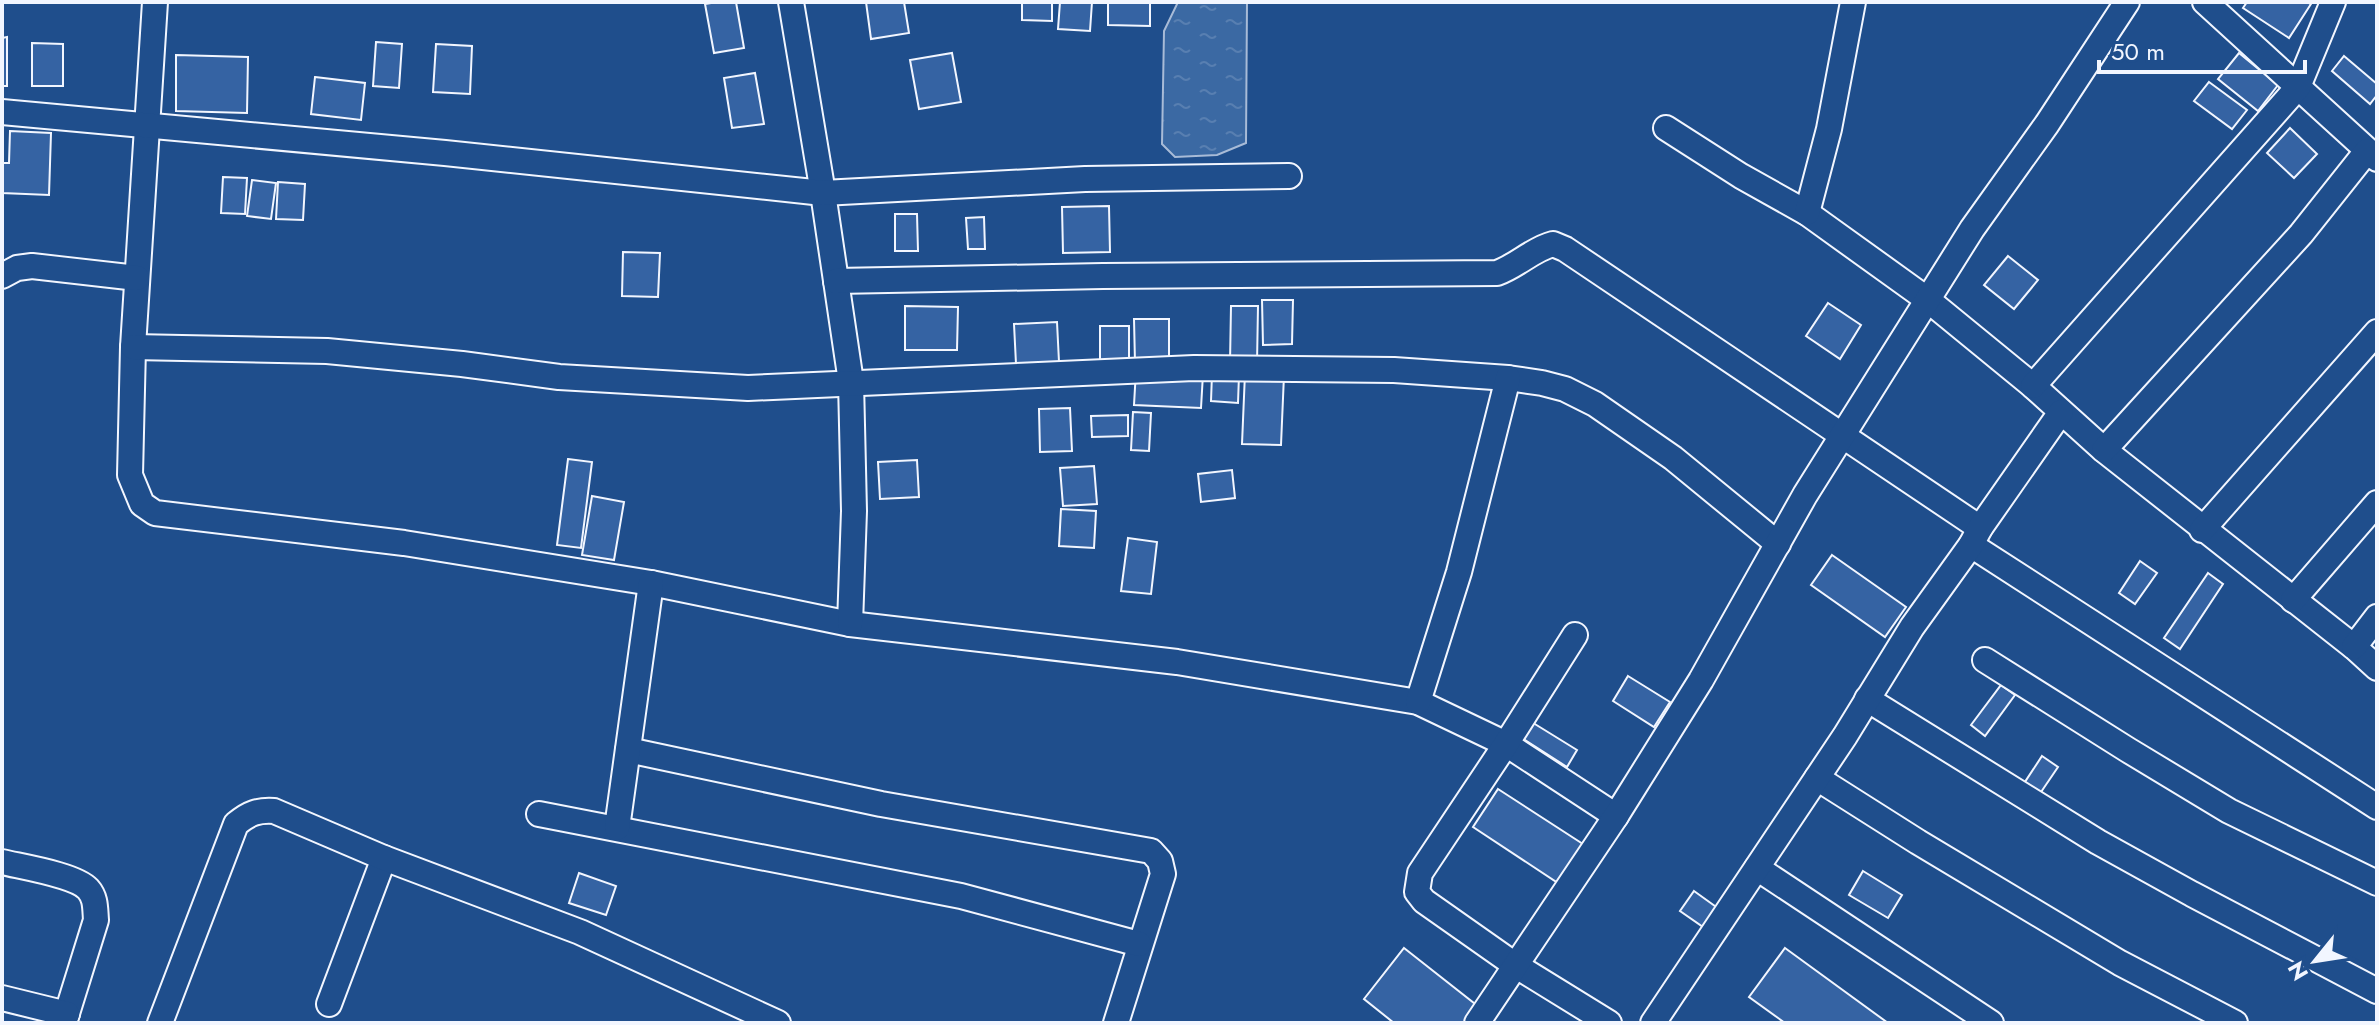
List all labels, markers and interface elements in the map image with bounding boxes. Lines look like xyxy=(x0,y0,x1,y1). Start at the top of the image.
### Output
scale bar xyxy=(2099,24,2305,74)
text: 50 m xyxy=(2111,34,2165,69)
north arrow xyxy=(2275,921,2355,1001)
text: N xyxy=(2279,955,2316,987)

